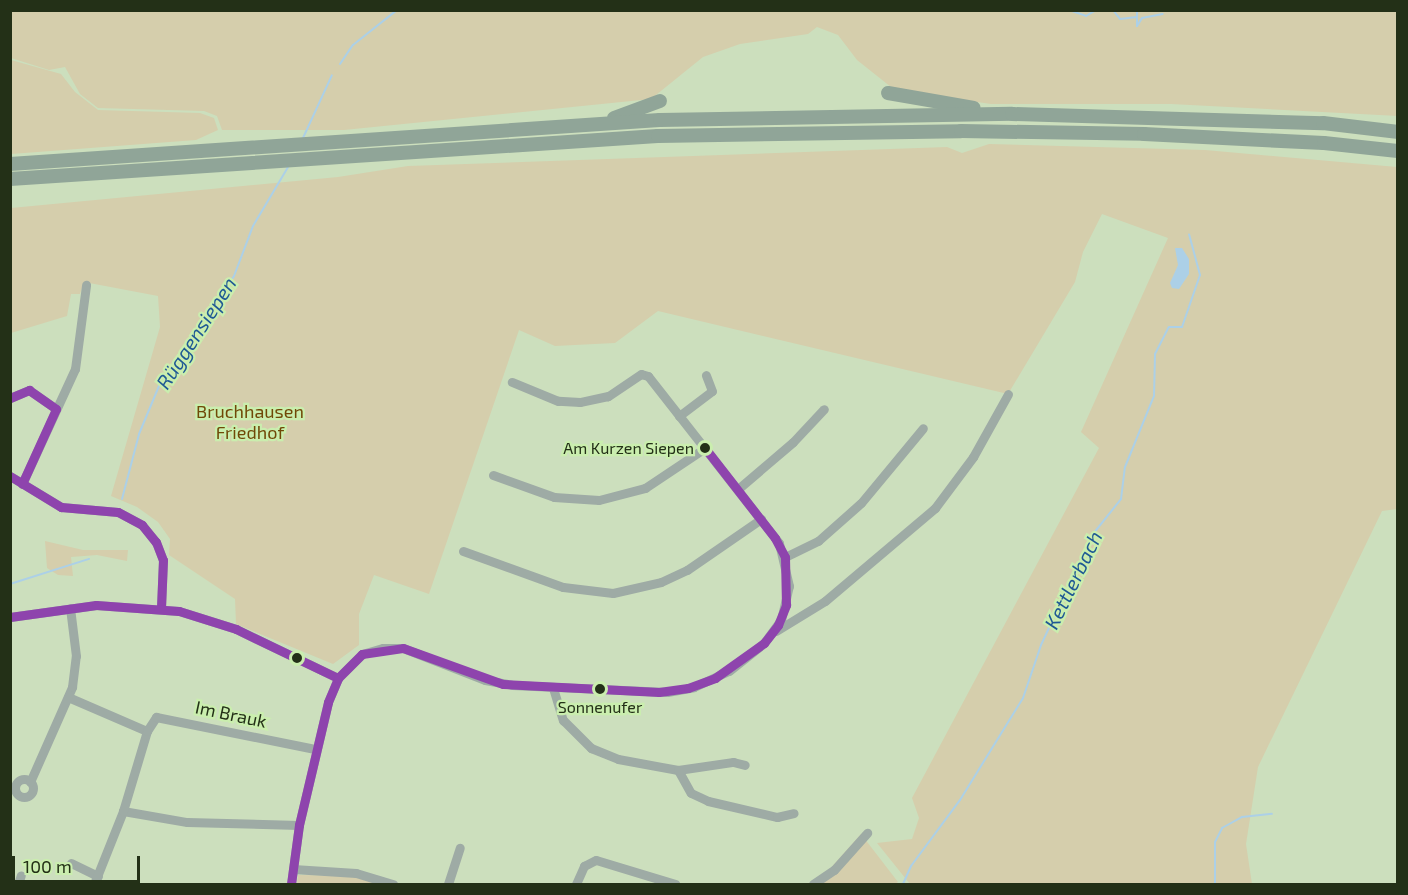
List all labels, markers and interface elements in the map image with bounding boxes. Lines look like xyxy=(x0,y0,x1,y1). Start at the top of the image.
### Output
water label: Rüggensiepen xyxy=(151,273,241,393)
park label: Bruchhausen Friedhof xyxy=(196,401,304,444)
place label: Am Kurzen Siepen xyxy=(563,438,694,458)
marker: Am Kurzen Siepen xyxy=(699,442,711,454)
water label: Kettlerbach xyxy=(1039,527,1107,633)
unlabelled marker xyxy=(291,652,303,664)
marker: Sonnenufer xyxy=(594,683,606,695)
street label: Im Brauk xyxy=(193,696,269,732)
place label: Sonnenufer xyxy=(558,697,642,717)
scale bar xyxy=(15,844,142,882)
text: 100 m xyxy=(23,855,72,877)

